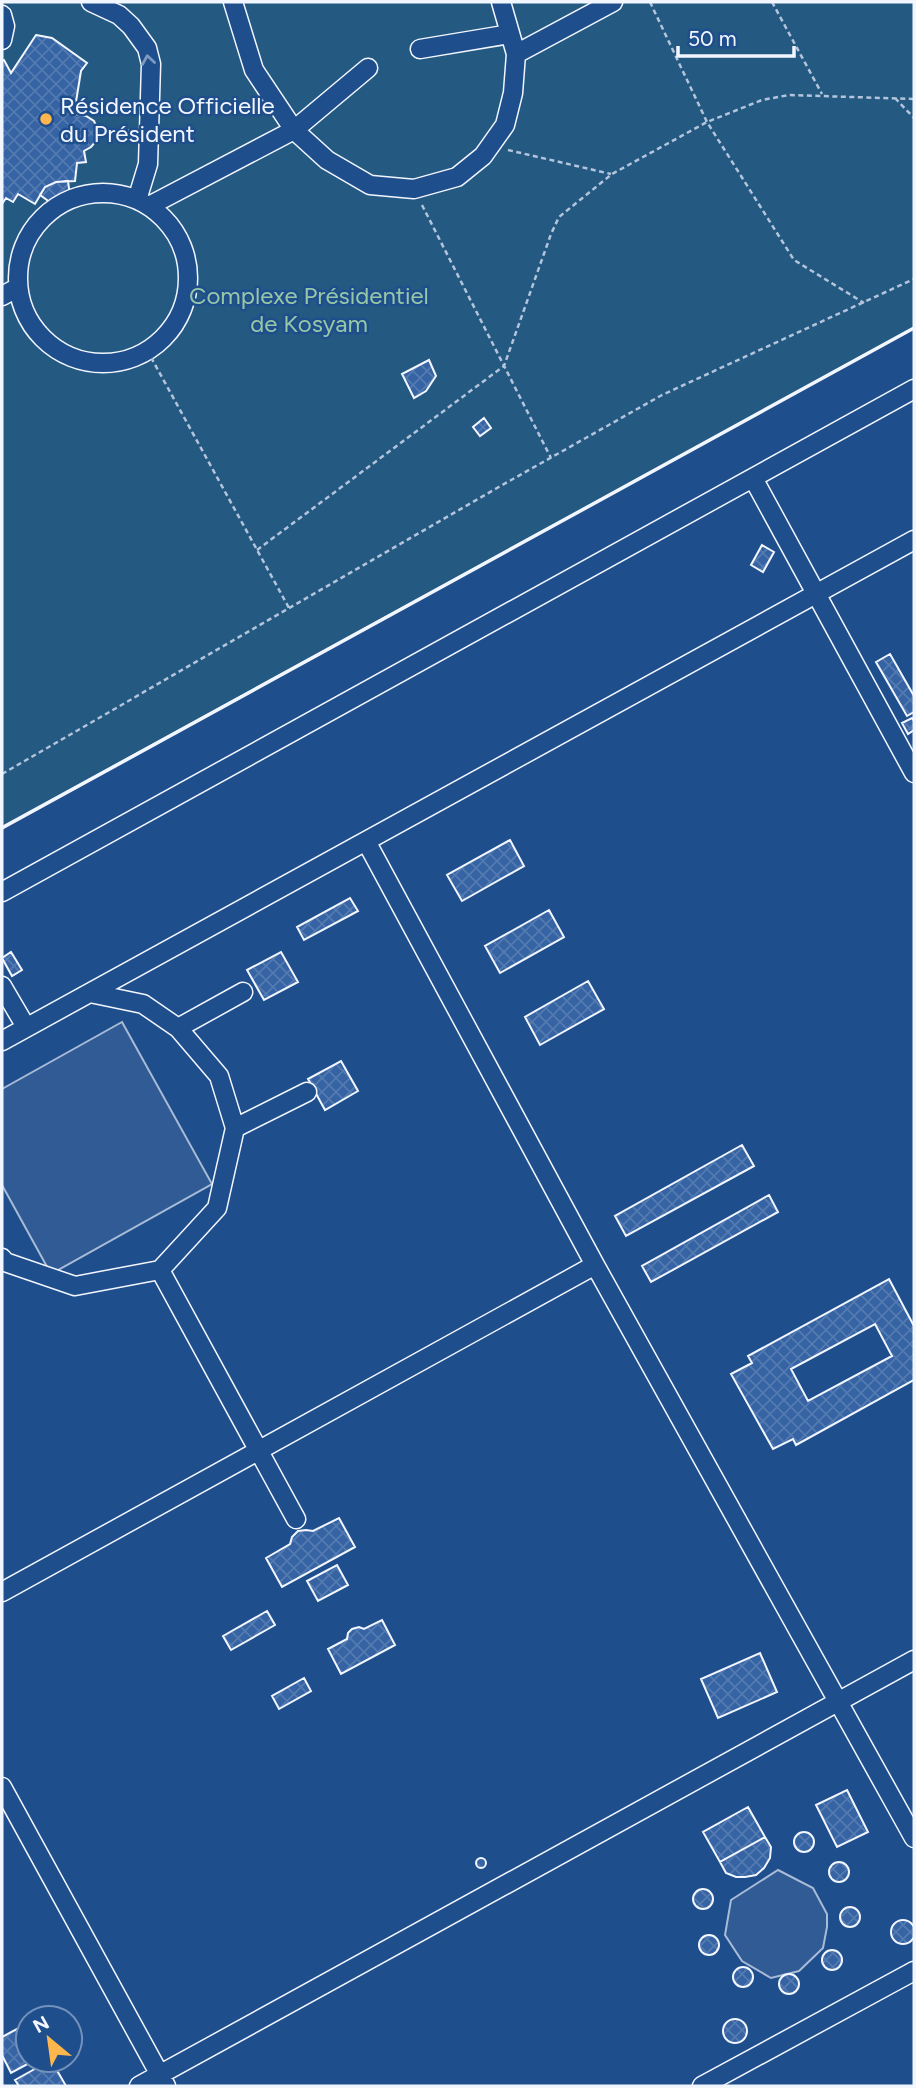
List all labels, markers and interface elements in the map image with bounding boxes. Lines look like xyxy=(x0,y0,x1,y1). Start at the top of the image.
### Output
scale bar xyxy=(678,14,794,58)
text: 50 m xyxy=(688,26,737,51)
one-way arrow xyxy=(141,54,156,66)
place label: Résidence Officielle du Président xyxy=(60,91,275,148)
marker: Résidence Officielle du Président xyxy=(38,111,54,127)
park label: Complexe Présidentiel de Kosyam xyxy=(189,281,429,338)
north arrow xyxy=(14,2004,84,2074)
text: N xyxy=(29,2011,53,2038)

